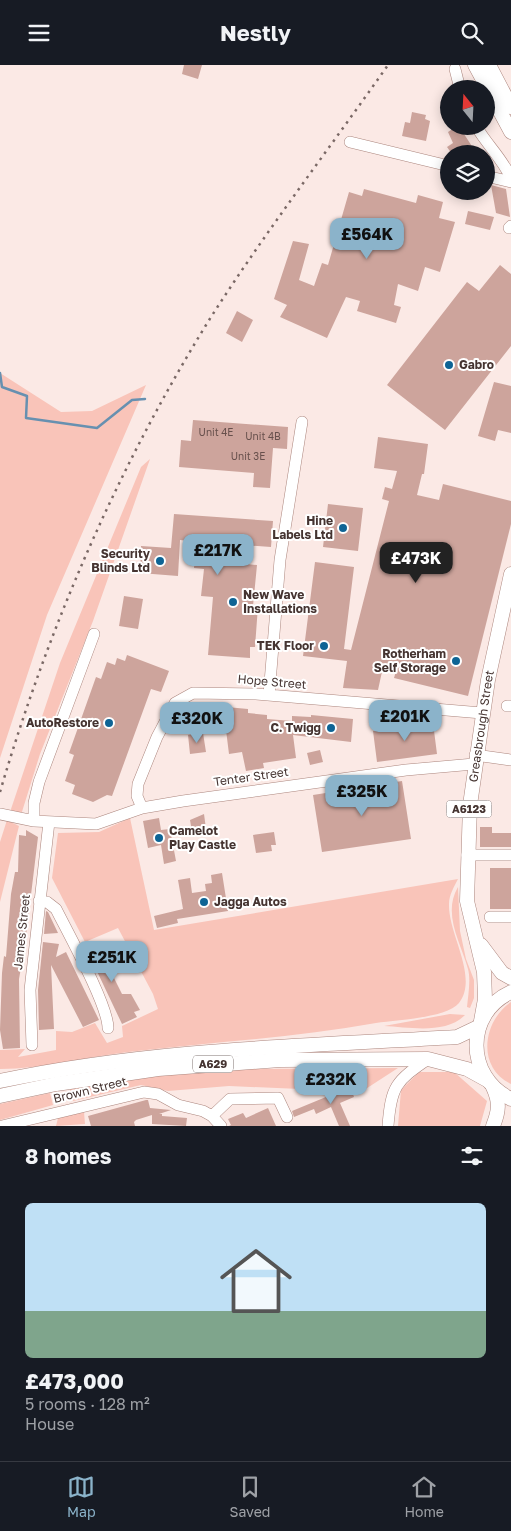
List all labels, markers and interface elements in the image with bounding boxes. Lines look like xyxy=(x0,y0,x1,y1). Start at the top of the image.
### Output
icon: menu xyxy=(25,19,53,47)
text: Nestly xyxy=(220,19,291,46)
icon: search xyxy=(458,19,486,47)
north arrow xyxy=(440,80,495,135)
map controls xyxy=(440,80,495,200)
button: layers xyxy=(440,145,495,200)
pin: £564K xyxy=(332,217,402,260)
text: £564K xyxy=(341,224,393,244)
place label: Gabro xyxy=(459,357,494,372)
marker: Gabro xyxy=(443,359,455,371)
house number: Unit 4E xyxy=(199,426,233,438)
house number: Unit 4B xyxy=(245,430,281,442)
house number: Unit 3E xyxy=(231,450,265,462)
place label: Hine Labels Ltd xyxy=(272,513,333,542)
marker: Hine Labels Ltd xyxy=(337,522,349,534)
pin: £217K xyxy=(183,533,253,576)
text: £217K xyxy=(194,540,242,560)
pin: £473K xyxy=(381,541,451,584)
place label: Security Blinds Ltd xyxy=(91,546,151,575)
text: £473K xyxy=(391,548,441,568)
marker: Security Blinds Ltd xyxy=(154,555,166,567)
place label: New Wave Installations xyxy=(243,587,317,616)
marker: New Wave Installations xyxy=(227,596,239,608)
place label: TEK Floor xyxy=(257,638,314,653)
marker: TEK Floor xyxy=(318,640,330,652)
place label: Rotherham Self Storage xyxy=(374,646,446,675)
marker: Rotherham Self Storage xyxy=(450,655,462,667)
street label: Greasbrough Street xyxy=(465,669,497,783)
street label: Hope Street xyxy=(237,671,307,692)
pin: £201K xyxy=(370,699,440,742)
pin: £320K xyxy=(162,701,232,744)
text: £201K xyxy=(380,706,430,726)
text: £320K xyxy=(171,708,223,728)
place label: AutoRestore xyxy=(26,715,99,730)
marker: AutoRestore xyxy=(103,717,115,729)
place label: C. Twigg xyxy=(270,720,321,735)
marker: C. Twigg xyxy=(325,722,337,734)
street label: Tenter Street xyxy=(212,764,290,789)
pin: £325K xyxy=(327,775,397,817)
text: £325K xyxy=(336,781,388,801)
road number: A6123 xyxy=(446,801,492,817)
place label: Camelot Play Castle xyxy=(169,823,236,852)
marker: Camelot Play Castle xyxy=(153,832,165,844)
street label: James Street xyxy=(10,893,33,970)
place label: Jagga Autos xyxy=(214,894,287,909)
marker: Jagga Autos xyxy=(198,896,210,908)
pin: £251K xyxy=(77,941,147,983)
text: £251K xyxy=(87,947,137,967)
road number: A629 xyxy=(193,1056,233,1073)
pin: £232K xyxy=(296,1063,366,1105)
text: £232K xyxy=(305,1069,357,1089)
street label: Brown Street xyxy=(52,1073,128,1106)
icon: filters xyxy=(458,1142,486,1170)
text: 8 homes xyxy=(25,1143,112,1169)
icon: home xyxy=(211,1236,301,1326)
text: £473,000 xyxy=(25,1368,124,1394)
text: 5 rooms · 128 m² xyxy=(25,1394,150,1414)
text: House xyxy=(25,1414,74,1434)
tab: Map xyxy=(67,1473,96,1520)
tab: Saved xyxy=(230,1473,270,1520)
tab: Home xyxy=(404,1473,444,1520)

